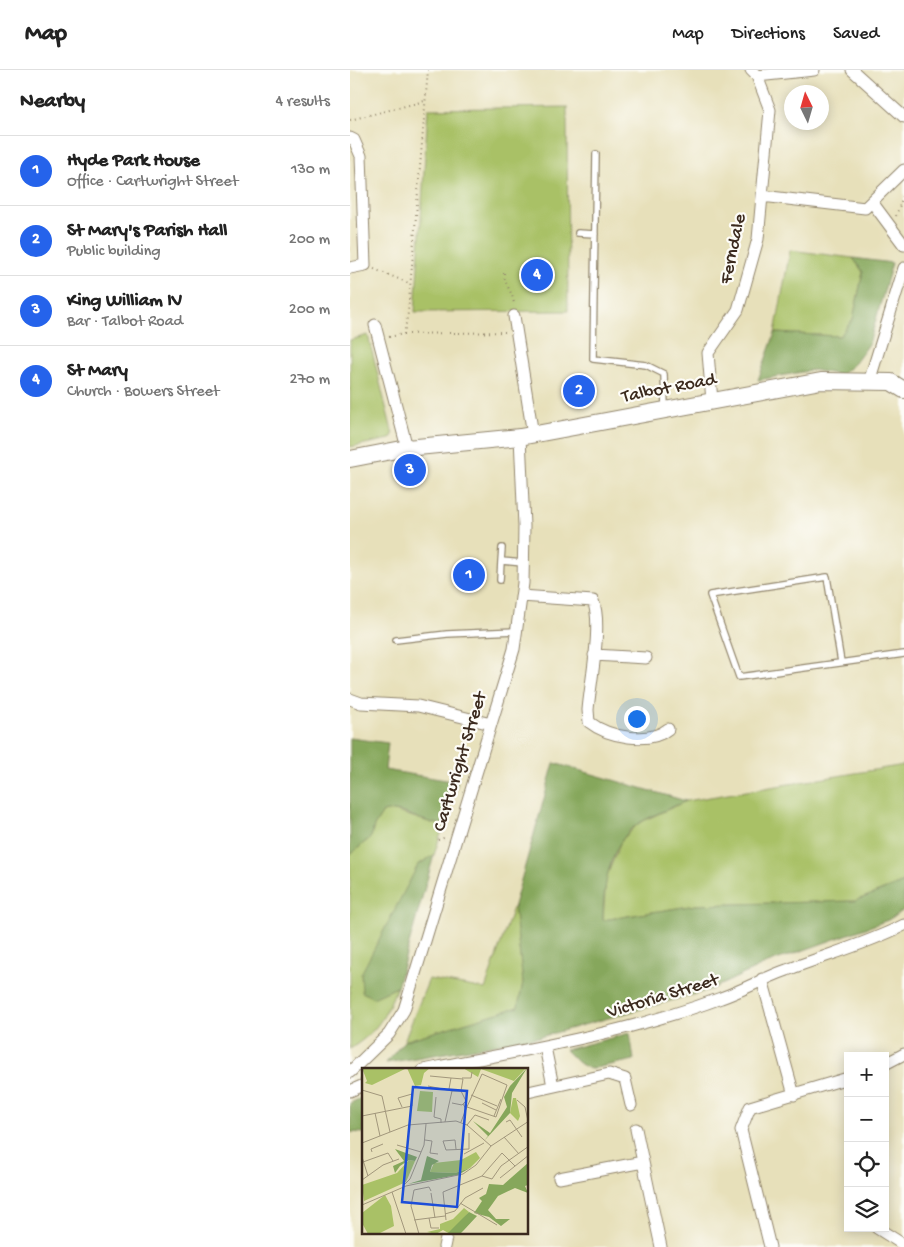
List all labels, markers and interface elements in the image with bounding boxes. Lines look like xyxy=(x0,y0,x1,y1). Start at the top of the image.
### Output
text: Map xyxy=(25,20,67,49)
text: Map xyxy=(672,24,704,45)
text: Directions xyxy=(732,24,805,45)
text: Saved xyxy=(833,24,879,45)
north arrow xyxy=(784,85,829,130)
text: Nearby xyxy=(20,90,85,115)
text: 4 results xyxy=(275,93,330,112)
text: Hyde Park House xyxy=(67,150,200,173)
text: 1 xyxy=(33,161,39,180)
text: 130 m xyxy=(291,161,330,180)
text: Office · Cartwright Street xyxy=(67,173,238,192)
street label: Ferndale xyxy=(715,212,753,287)
text: St Mary's Parish Hall xyxy=(67,220,228,243)
text: 2 xyxy=(32,231,40,250)
text: 200 m xyxy=(289,231,330,250)
text: Public building xyxy=(67,243,161,262)
pin: 4 xyxy=(521,256,553,294)
text: King William IV xyxy=(67,290,182,313)
text: 3 xyxy=(32,301,40,320)
text: 200 m xyxy=(289,301,330,320)
text: Bar · Talbot Road xyxy=(67,313,183,332)
text: St Mary xyxy=(67,360,128,383)
street label: Talbot Road xyxy=(619,368,720,410)
text: 4 xyxy=(32,371,40,390)
text: 270 m xyxy=(290,371,330,390)
pin: 2 xyxy=(563,372,595,410)
text: Church · Bowers Street xyxy=(67,383,219,402)
pin: 3 xyxy=(394,451,426,489)
pin: 1 xyxy=(453,556,485,594)
street label: Cartwright Street xyxy=(429,687,494,835)
your location xyxy=(624,706,650,732)
street label: Victoria Street xyxy=(604,968,724,1025)
map controls xyxy=(844,1052,889,1232)
button: + xyxy=(844,1052,889,1097)
inset map xyxy=(362,1068,529,1234)
button: − xyxy=(844,1097,889,1142)
button: locate xyxy=(844,1142,889,1187)
button: layers xyxy=(844,1187,889,1232)

